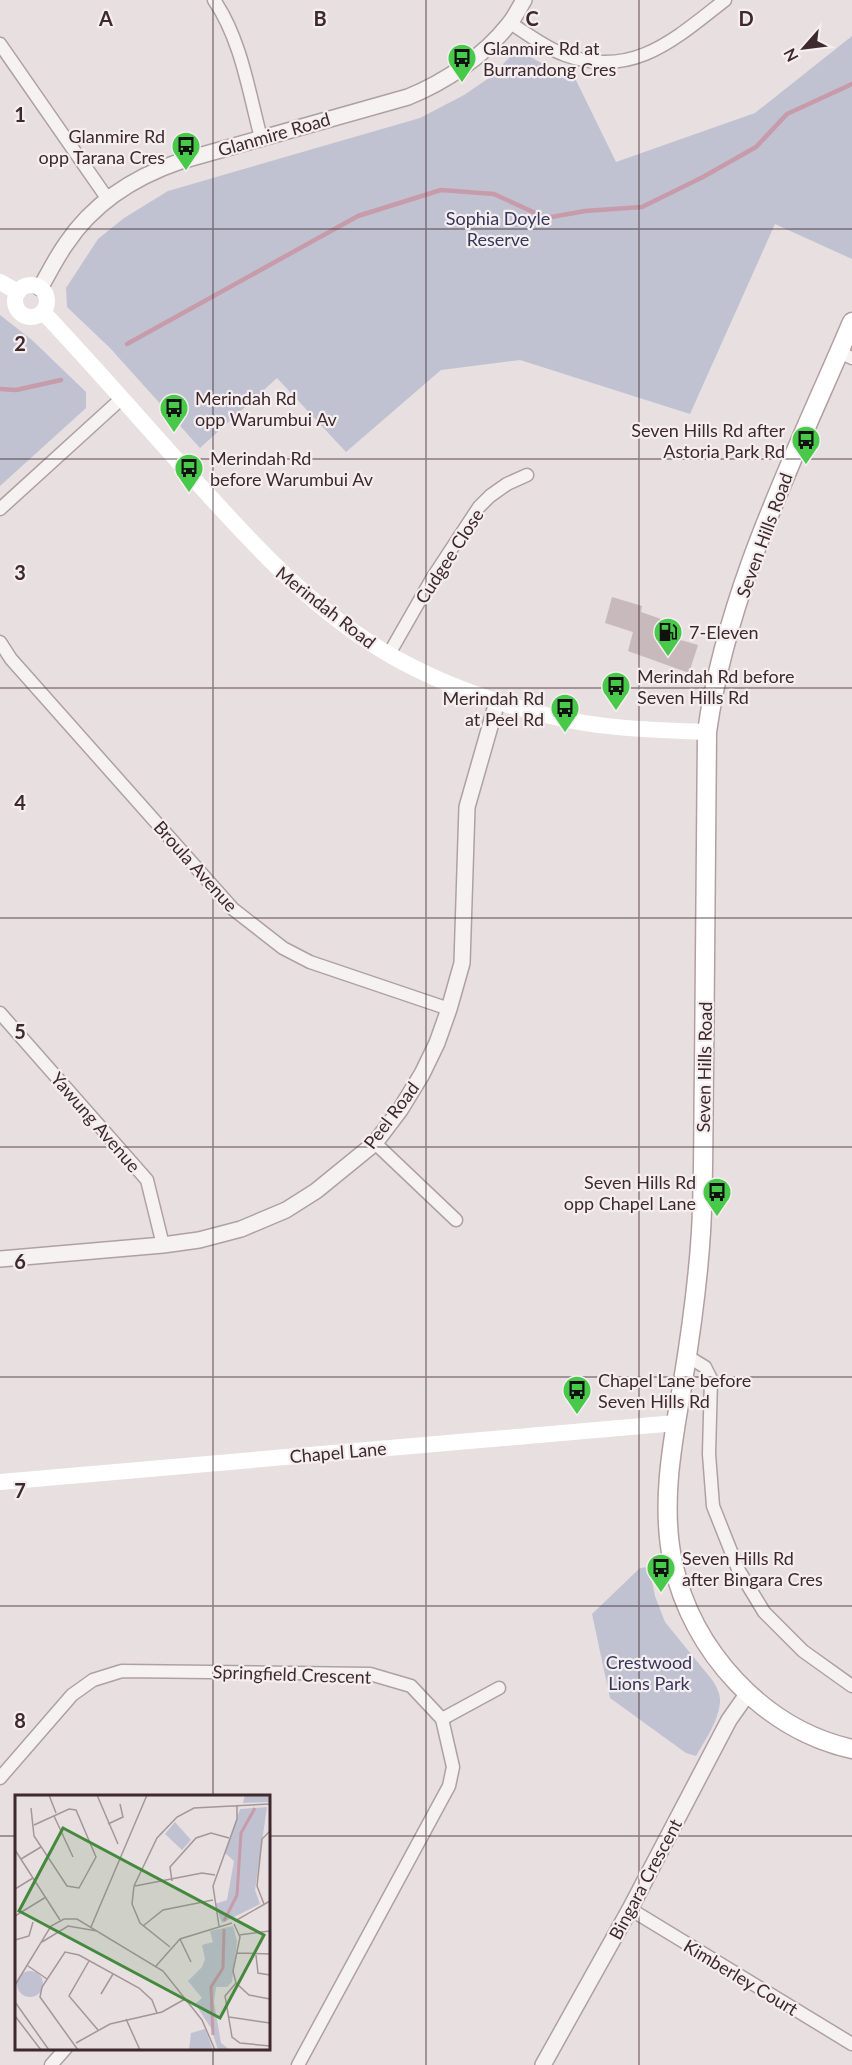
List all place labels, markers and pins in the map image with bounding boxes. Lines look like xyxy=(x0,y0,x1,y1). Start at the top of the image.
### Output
place label: Glanmire Rd at Burrandong Cres xyxy=(483,37,616,80)
bus stop icon: Glanmire Rd at Burrandong Cres xyxy=(446,42,478,84)
place label: Glanmire Rd opp Tarana Cres xyxy=(39,125,165,168)
bus stop icon: Glanmire Rd opp Tarana Cres xyxy=(170,130,202,172)
place label: Merindah Rd opp Warumbui Av xyxy=(195,387,338,430)
bus stop icon: Merindah Rd opp Warumbui Av xyxy=(158,392,190,434)
place label: Seven Hills Rd after Astoria Park Rd xyxy=(631,419,785,462)
bus stop icon: Seven Hills Rd after Astoria Park Rd xyxy=(790,424,822,466)
place label: Merindah Rd before Warumbui Av xyxy=(210,447,374,490)
bus stop icon: Merindah Rd before Warumbui Av xyxy=(173,452,205,494)
fuel station icon: 7-Eleven xyxy=(652,616,684,658)
place label: 7-Eleven xyxy=(689,621,759,643)
place label: Merindah Rd before Seven Hills Rd xyxy=(637,665,794,708)
bus stop icon: Merindah Rd before Seven Hills Rd xyxy=(600,670,632,712)
place label: Merindah Rd at Peel Rd xyxy=(443,687,544,730)
bus stop icon: Merindah Rd at Peel Rd xyxy=(549,692,581,734)
place label: Seven Hills Rd opp Chapel Lane xyxy=(564,1171,696,1214)
bus stop icon: Seven Hills Rd opp Chapel Lane xyxy=(701,1176,733,1218)
place label: Chapel Lane before Seven Hills Rd xyxy=(598,1369,751,1412)
bus stop icon: Chapel Lane before Seven Hills Rd xyxy=(561,1374,593,1416)
place label: Seven Hills Rd after Bingara Cres xyxy=(682,1547,823,1590)
bus stop icon: Seven Hills Rd after Bingara Cres xyxy=(645,1552,677,1594)

